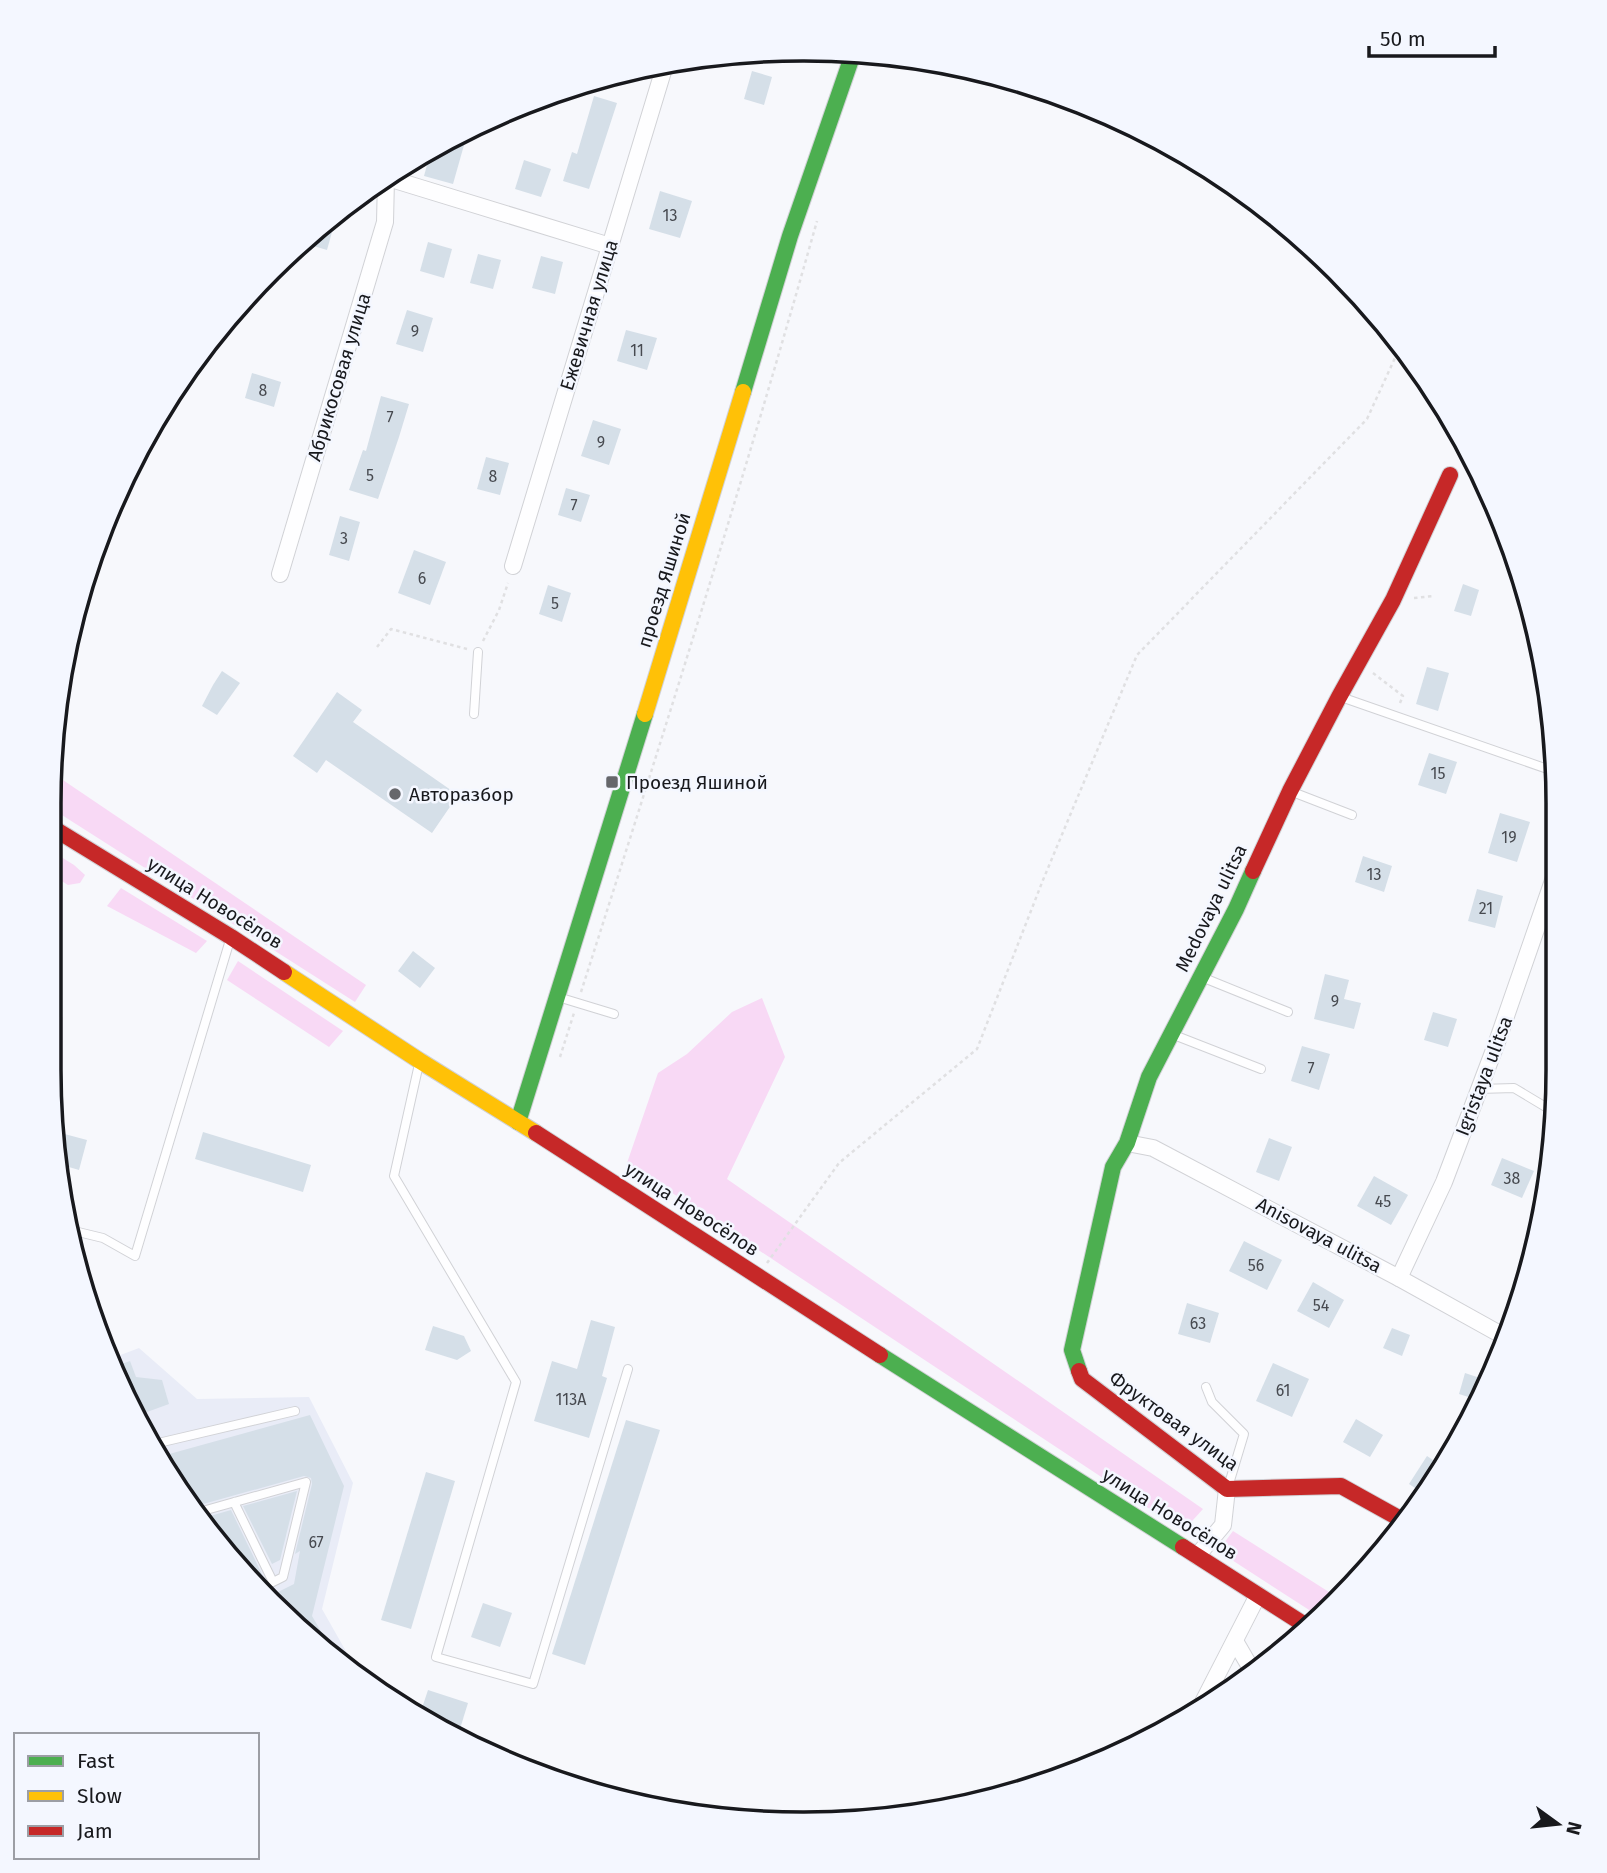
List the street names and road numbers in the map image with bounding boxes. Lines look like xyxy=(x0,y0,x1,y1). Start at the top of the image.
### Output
street label: Ежевичная улица xyxy=(555,237,623,393)
street label: Абрикосовая улица xyxy=(302,290,376,464)
street label: проезд Яшиной xyxy=(633,510,695,650)
street label: Medovaya ulitsa xyxy=(1170,841,1252,975)
street label: улица Новосёлов xyxy=(143,852,287,954)
street label: Igristaya ulitsa xyxy=(1451,1013,1517,1139)
street label: улица Новосёлов xyxy=(621,1157,763,1261)
street label: Anisovaya ulitsa xyxy=(1252,1192,1386,1278)
street label: Фруктовая улица xyxy=(1105,1366,1243,1476)
street label: улица Новосёлов xyxy=(1098,1463,1242,1565)

